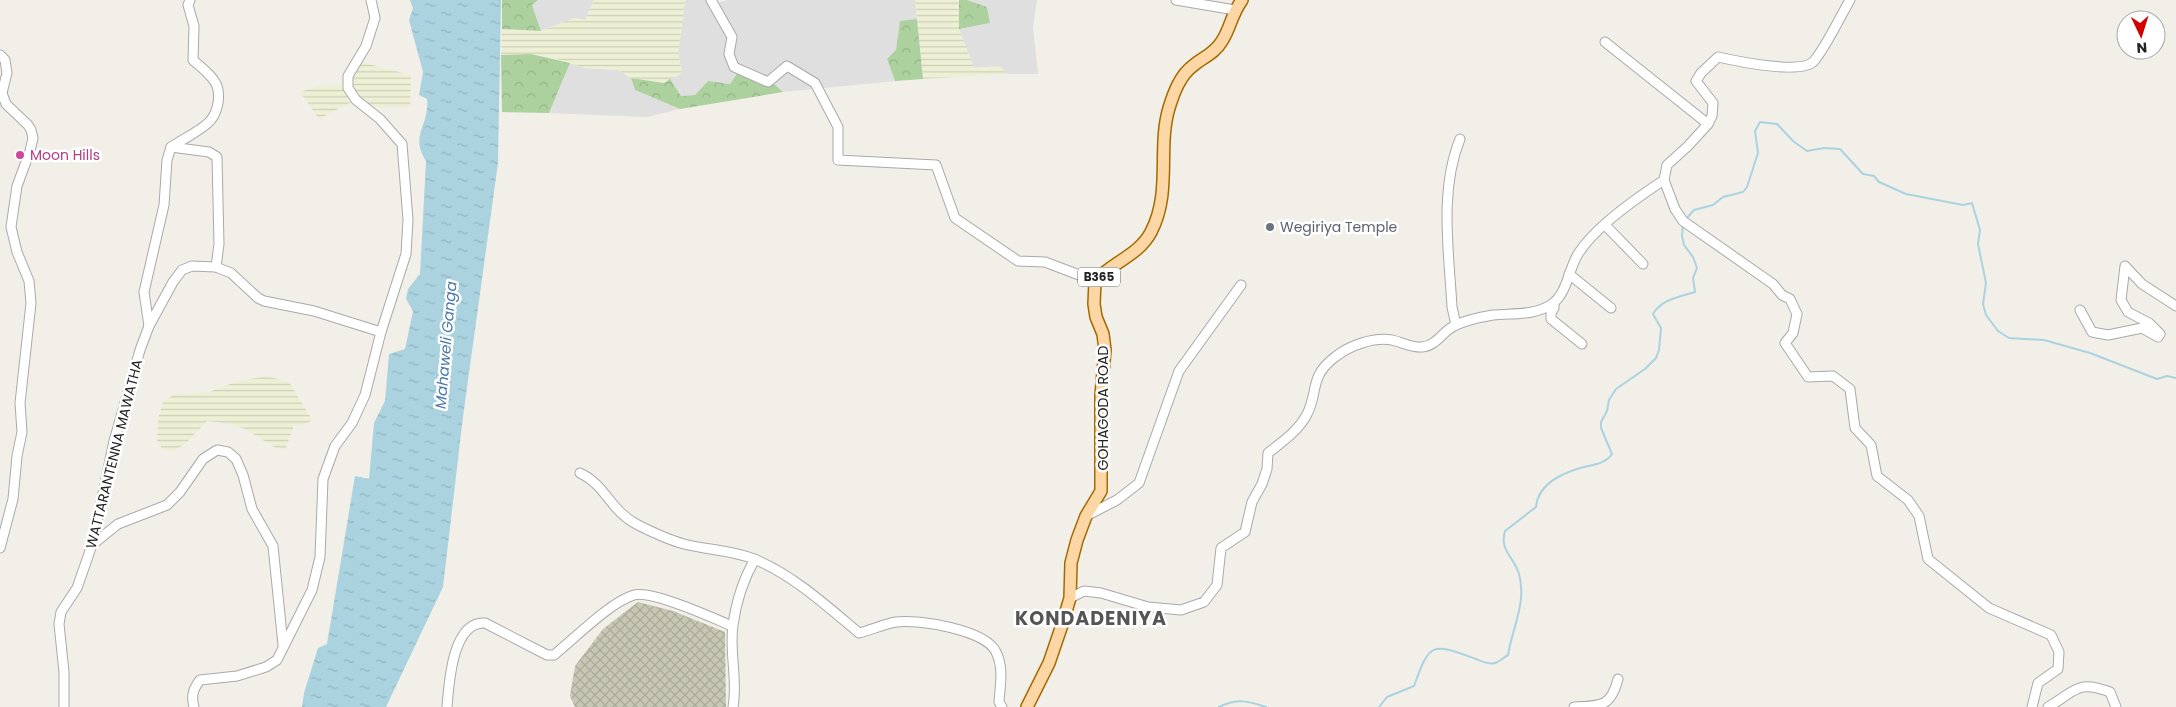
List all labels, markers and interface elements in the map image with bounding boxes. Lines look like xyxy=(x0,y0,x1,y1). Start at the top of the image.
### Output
north arrow xyxy=(2116,10,2166,60)
text: N xyxy=(2136,38,2148,58)
place label: Moon Hills xyxy=(30,145,100,165)
marker: Moon Hills xyxy=(14,149,26,161)
place label: Wegiriya Temple xyxy=(1280,217,1398,237)
marker: Wegiriya Temple xyxy=(1264,221,1276,233)
road number: B365 xyxy=(1078,268,1120,286)
water label: Mahaweli Ganga xyxy=(429,280,462,410)
street label: GOHAGODA ROAD xyxy=(1093,345,1113,470)
street label: WATTARANTENNA MAWATHA xyxy=(81,357,147,551)
district label: KONDADENIYA xyxy=(1015,605,1167,632)

